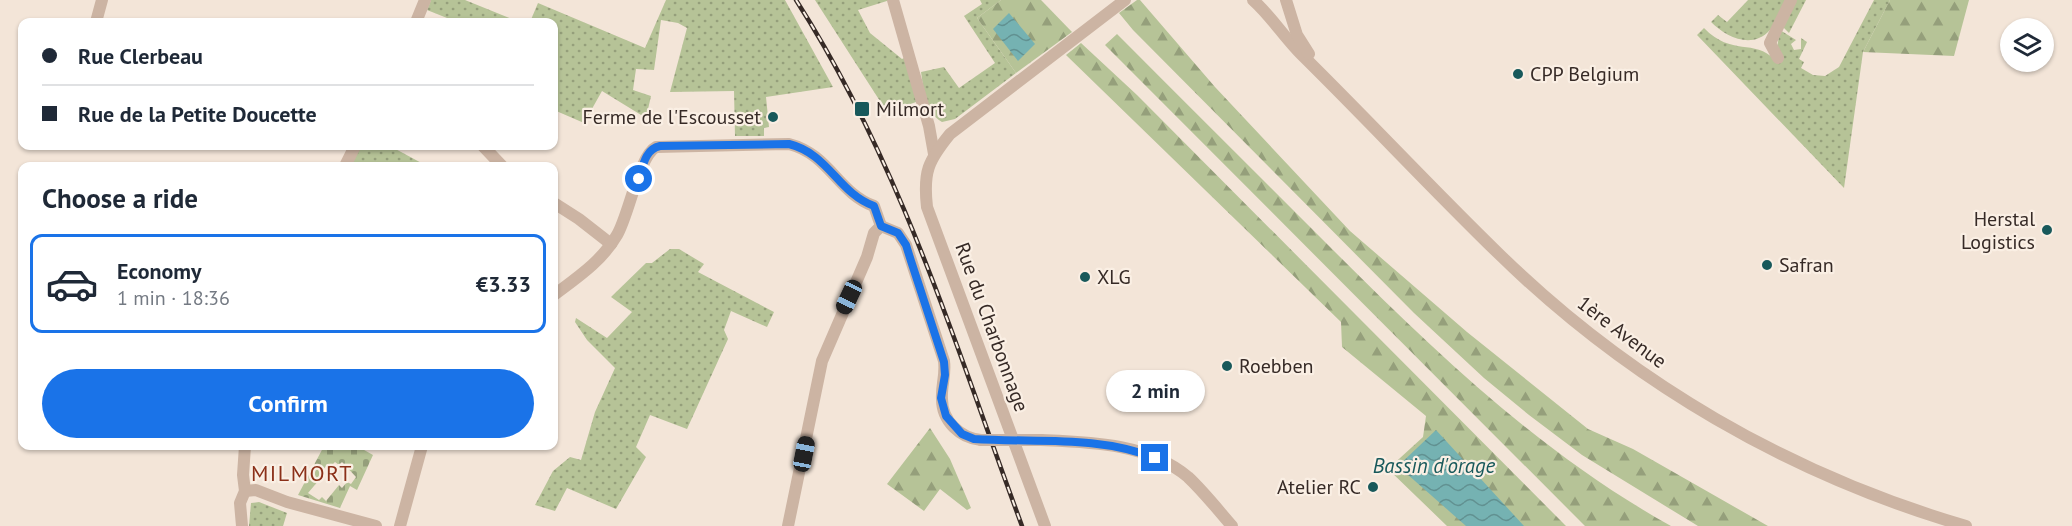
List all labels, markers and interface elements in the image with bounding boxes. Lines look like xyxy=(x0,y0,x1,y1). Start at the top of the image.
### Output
map controls xyxy=(2000,18,2054,72)
button: layers xyxy=(2000,18,2054,72)
text: Rue Clerbeau xyxy=(78,42,203,70)
place label: CPP Belgium xyxy=(1530,61,1639,87)
marker: CPP Belgium xyxy=(1511,67,1525,81)
place label: Milmort xyxy=(876,96,944,122)
text: Rue de la Petite Doucette xyxy=(78,100,317,128)
marker: Milmort xyxy=(853,100,871,118)
place label: Ferme de l'Escousset xyxy=(583,104,761,130)
marker: Ferme de l'Escousset xyxy=(766,110,780,124)
route start xyxy=(625,165,652,192)
text: Choose a ride xyxy=(42,181,198,215)
place label: Herstal Logistics xyxy=(1961,206,2035,255)
marker: Herstal Logistics xyxy=(2040,223,2054,237)
street label: Rue du Charbonnage xyxy=(949,239,1035,415)
place label: Safran xyxy=(1779,252,1834,278)
icon: car xyxy=(45,257,99,311)
text: Economy xyxy=(117,257,201,285)
marker: Safran xyxy=(1760,258,1774,272)
place label: XLG xyxy=(1097,264,1131,290)
text: €3.33 xyxy=(476,270,531,298)
marker: XLG xyxy=(1078,270,1092,284)
car xyxy=(833,277,865,317)
text: 1 min · 18:36 xyxy=(117,285,230,311)
street label: 1ère Avenue xyxy=(1572,290,1672,374)
place label: Roebben xyxy=(1239,353,1314,379)
marker: Roebben xyxy=(1220,359,1234,373)
button: Confirm xyxy=(42,369,534,438)
callout: 2 min xyxy=(1106,371,1204,413)
text: 2 min xyxy=(1131,378,1180,404)
car xyxy=(792,435,816,473)
route end xyxy=(1141,444,1168,471)
water label: Bassin d'orage xyxy=(1373,452,1496,479)
district label: MILMORT xyxy=(251,459,353,487)
place label: Atelier RC xyxy=(1277,474,1361,500)
marker: Atelier RC xyxy=(1366,480,1380,494)

